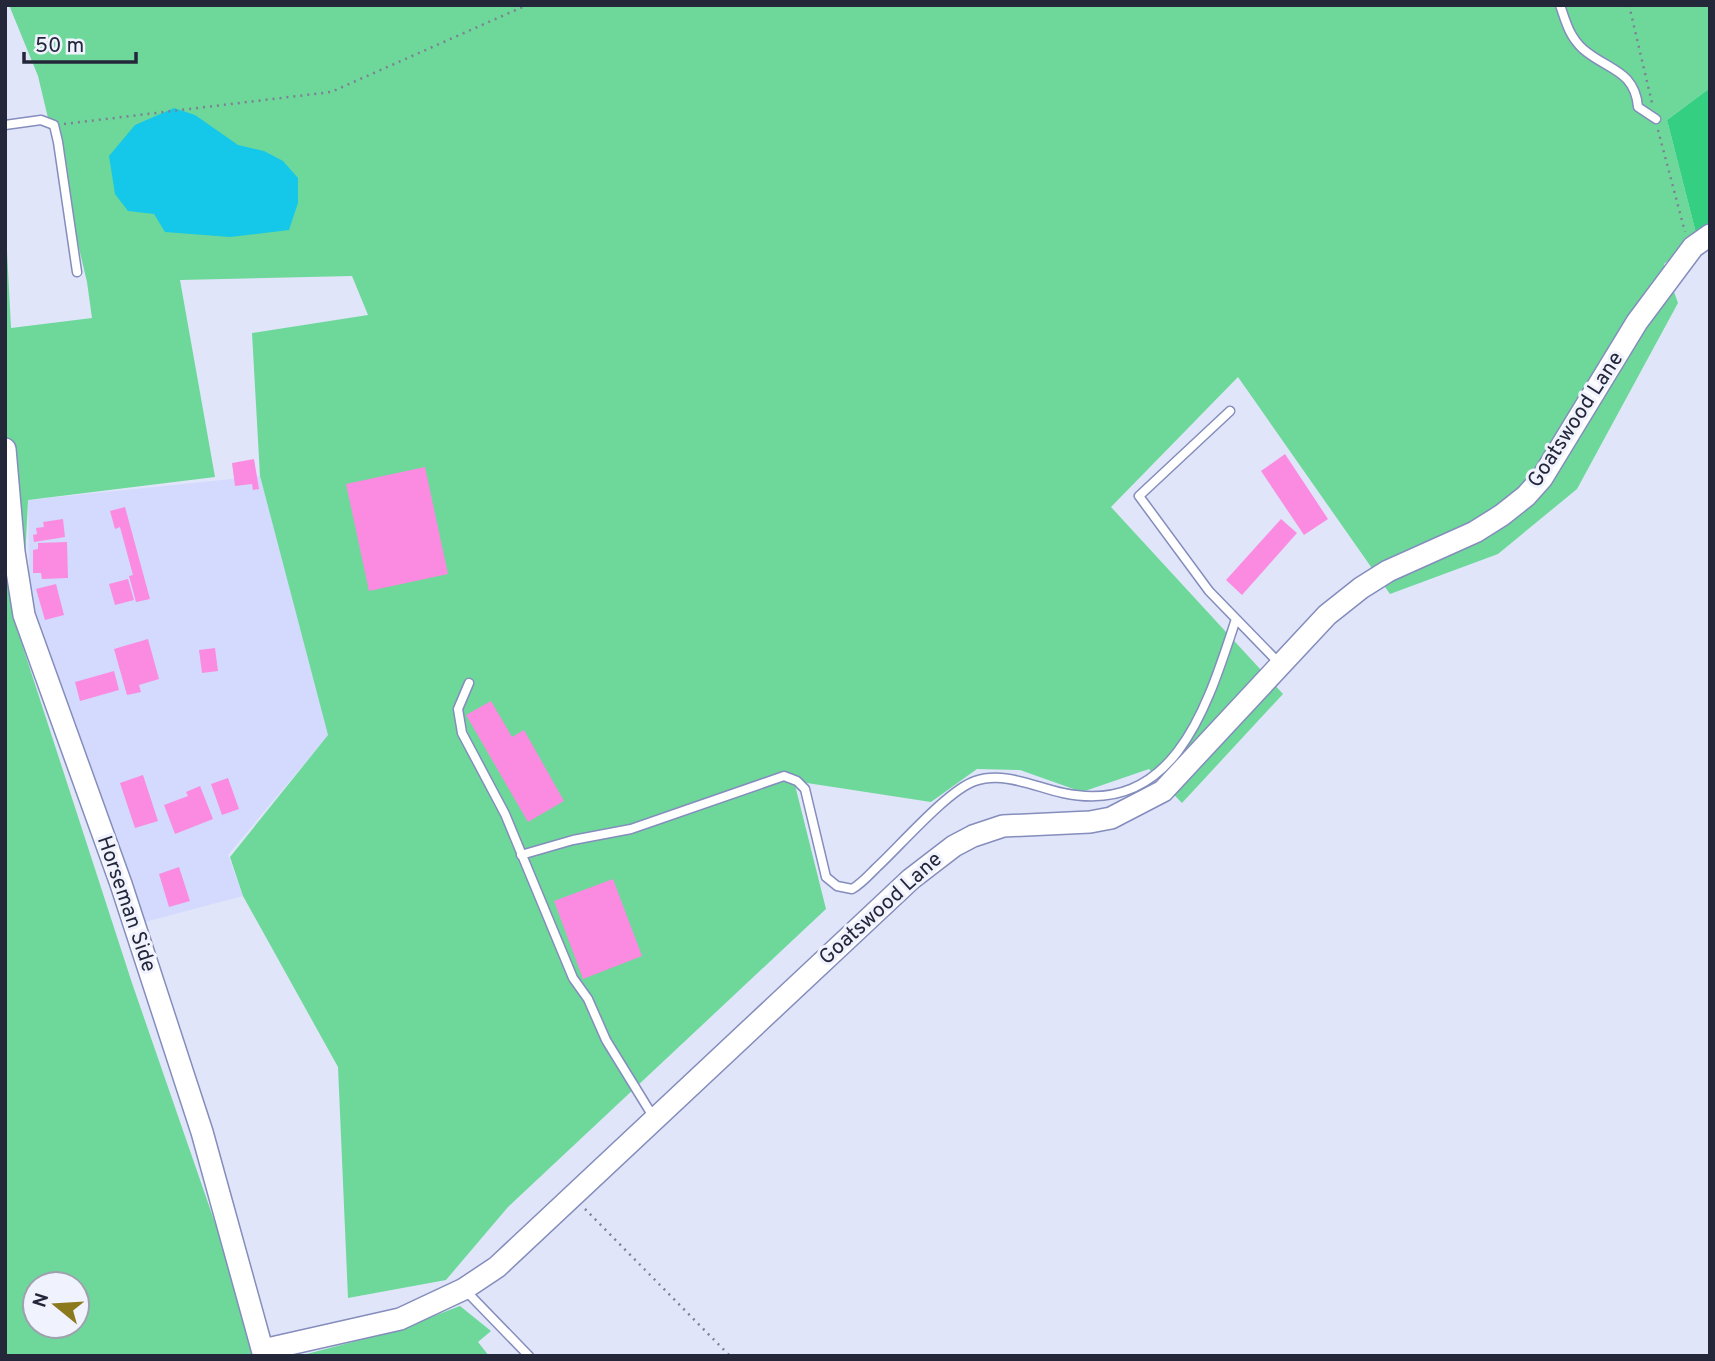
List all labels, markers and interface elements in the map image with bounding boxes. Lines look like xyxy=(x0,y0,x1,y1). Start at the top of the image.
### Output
scale bar xyxy=(24,21,136,65)
text: 50 m xyxy=(35,33,84,60)
street label: Goatswood Lane xyxy=(1522,347,1630,493)
street label: Horseman Side xyxy=(90,832,162,976)
street label: Goatswood Lane xyxy=(814,847,948,971)
north arrow xyxy=(21,1270,91,1340)
text: N xyxy=(28,1290,55,1311)

